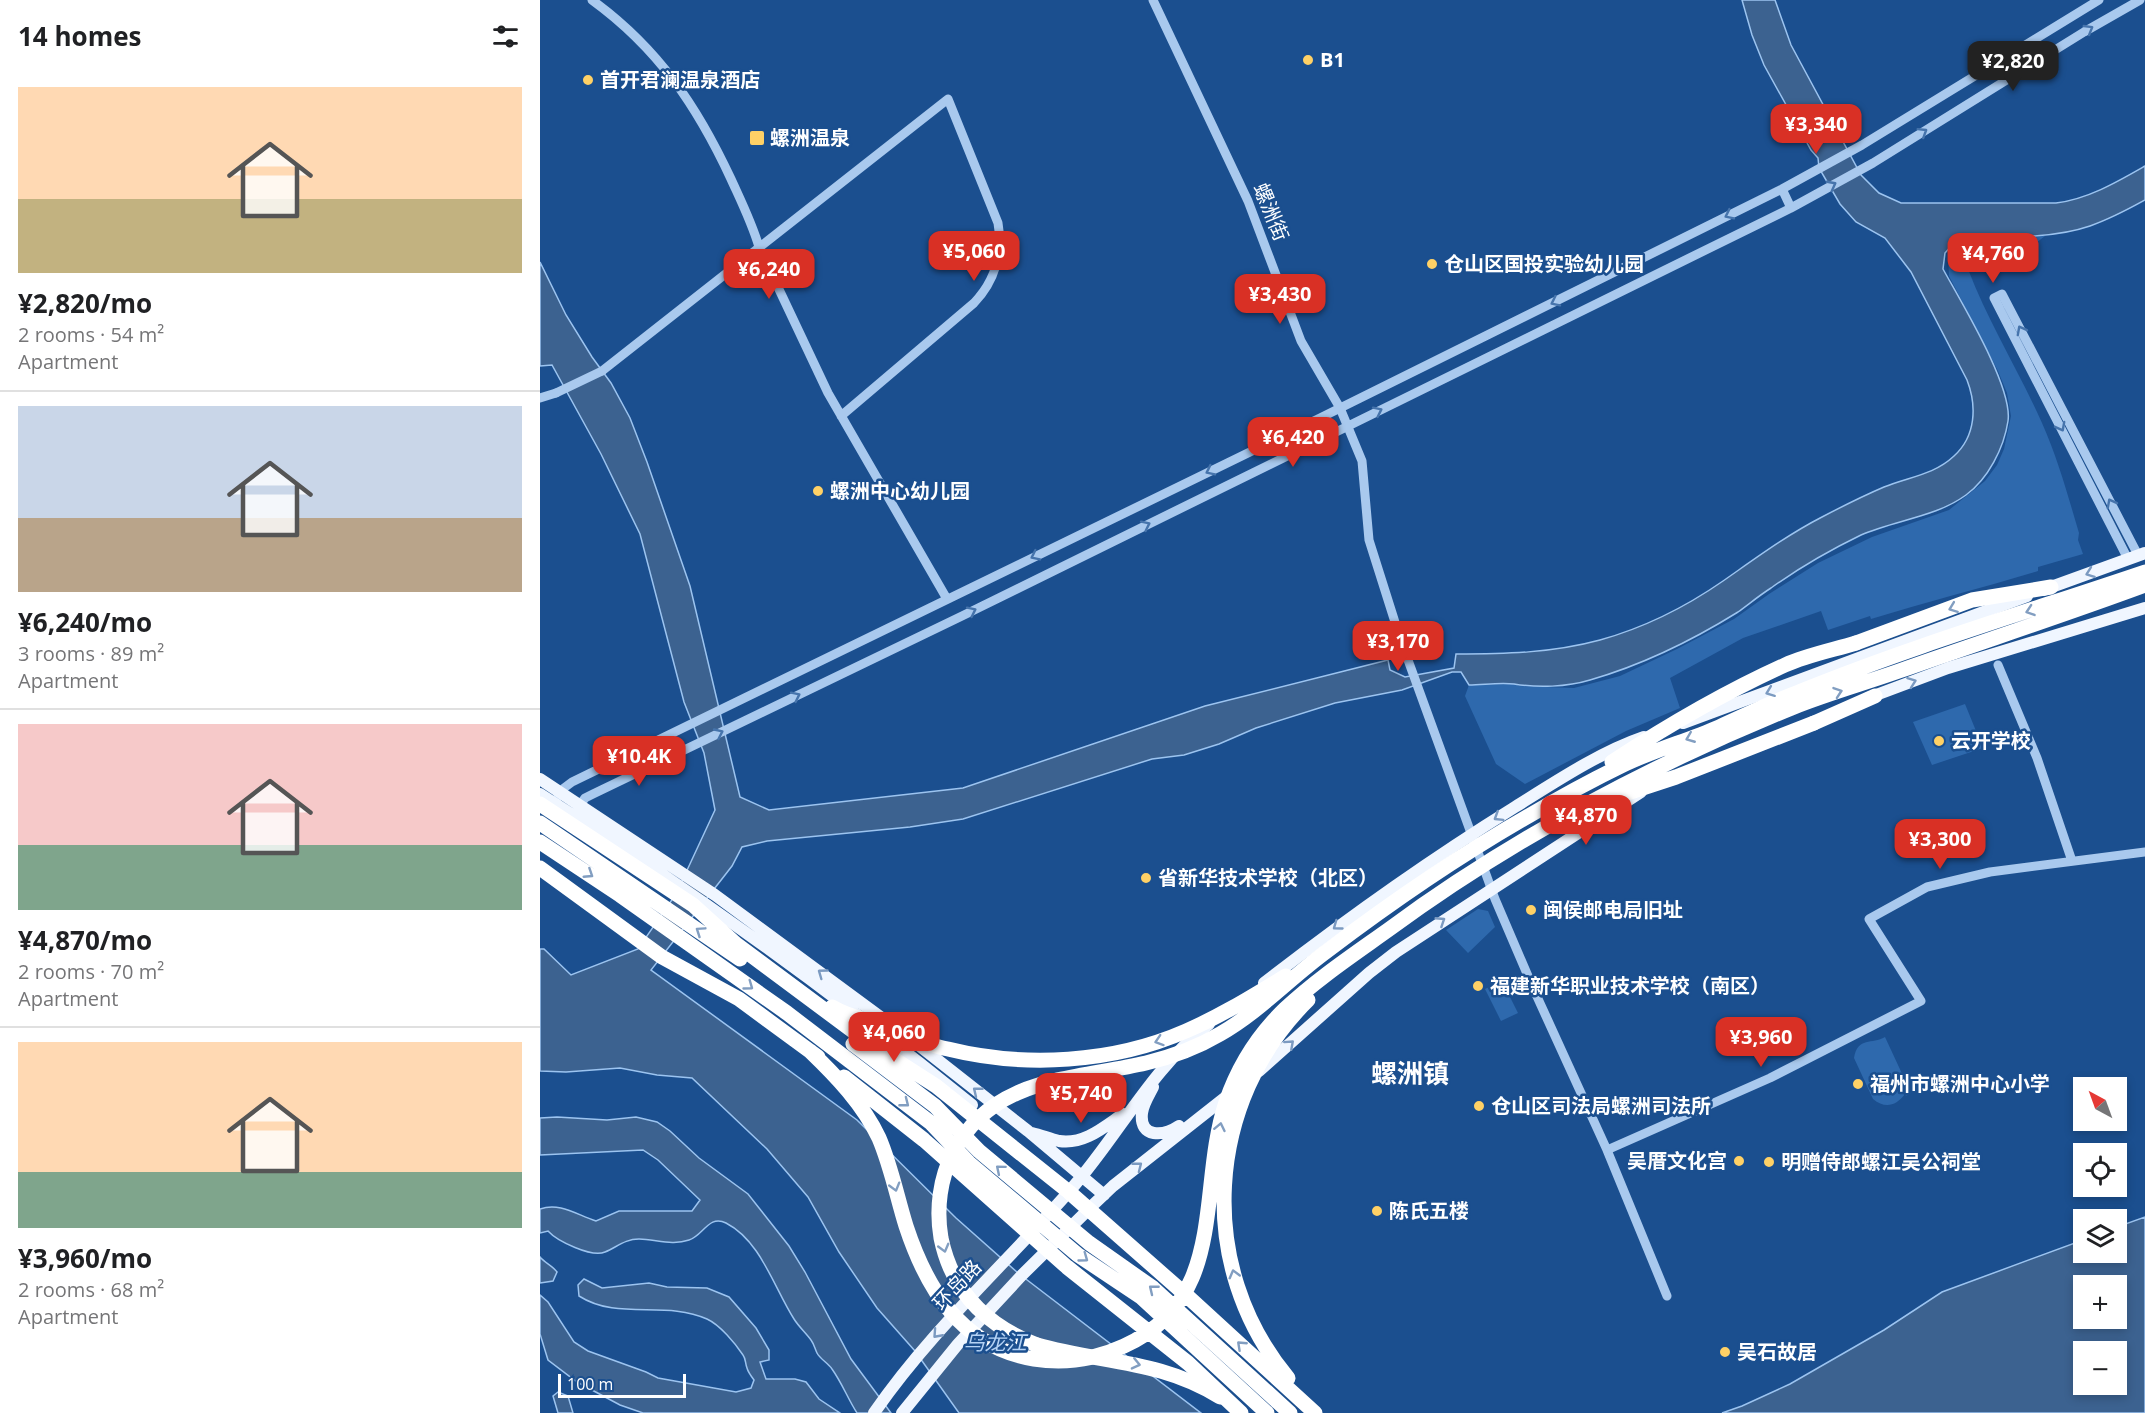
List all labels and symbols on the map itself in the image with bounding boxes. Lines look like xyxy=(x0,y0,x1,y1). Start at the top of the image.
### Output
one-way arrow xyxy=(2083,25,2093,37)
pin: ¥2,820 xyxy=(1964,41,2062,92)
place label: B1 xyxy=(1320,46,1345,73)
marker: B1 xyxy=(1301,53,1315,67)
place label: 首开君澜温泉酒店 xyxy=(600,66,760,93)
marker: 首开君澜温泉酒店 xyxy=(581,73,595,87)
pin: ¥3,340 xyxy=(1767,104,1865,155)
place label: 螺洲温泉 xyxy=(770,124,850,151)
one-way arrow xyxy=(1917,128,1927,140)
marker: 螺洲温泉 xyxy=(748,129,766,147)
street label: 螺洲街 xyxy=(1248,179,1295,245)
one-way arrow xyxy=(1826,181,1837,192)
one-way arrow xyxy=(1725,208,1736,220)
pin: ¥5,060 xyxy=(925,231,1023,282)
pin: ¥4,760 xyxy=(1944,233,2042,284)
pin: ¥6,240 xyxy=(720,249,818,300)
place label: 仓山区国投实验幼儿园 xyxy=(1444,250,1644,277)
marker: 仓山区国投实验幼儿园 xyxy=(1425,257,1439,271)
pin: ¥3,430 xyxy=(1231,274,1329,325)
one-way arrow xyxy=(1550,294,1561,306)
one-way arrow xyxy=(2017,326,2028,337)
one-way arrow xyxy=(1372,407,1383,419)
pin: ¥6,420 xyxy=(1244,417,1342,468)
one-way arrow xyxy=(2054,421,2065,431)
one-way arrow xyxy=(1206,464,1217,476)
place label: 螺洲中心幼儿园 xyxy=(830,477,970,504)
marker: 螺洲中心幼儿园 xyxy=(811,484,825,498)
one-way arrow xyxy=(2107,499,2118,510)
one-way arrow xyxy=(1140,520,1151,532)
one-way arrow xyxy=(1030,549,1041,561)
one-way arrow xyxy=(2085,565,2096,578)
one-way arrow xyxy=(1948,600,1959,613)
one-way arrow xyxy=(2025,604,2036,616)
one-way arrow xyxy=(965,606,976,618)
pin: ¥3,170 xyxy=(1349,621,1447,672)
one-way arrow xyxy=(1906,676,1917,689)
one-way arrow xyxy=(1765,685,1776,697)
one-way arrow xyxy=(1832,687,1843,699)
one-way arrow xyxy=(790,692,801,704)
place label: 云开学校 xyxy=(1951,727,2031,754)
one-way arrow xyxy=(712,729,723,741)
one-way arrow xyxy=(1686,731,1697,743)
marker: 云开学校 xyxy=(1932,734,1946,748)
pin: ¥10.4K xyxy=(590,736,688,787)
pin: ¥4,870 xyxy=(1537,795,1635,846)
one-way arrow xyxy=(1494,810,1504,822)
pin: ¥3,300 xyxy=(1891,819,1989,870)
place label: 省新华技术学校（北区） xyxy=(1158,864,1378,891)
one-way arrow xyxy=(583,867,593,879)
marker: 省新华技术学校（北区） xyxy=(1139,871,1153,885)
place label: 闽侯邮电局旧址 xyxy=(1543,896,1683,923)
marker: 闽侯邮电局旧址 xyxy=(1524,903,1538,917)
one-way arrow xyxy=(1434,917,1445,928)
one-way arrow xyxy=(1332,919,1343,930)
one-way arrow xyxy=(695,927,706,938)
one-way arrow xyxy=(817,970,828,981)
place label: 福建新华职业技术学校（南区） xyxy=(1490,972,1770,999)
one-way arrow xyxy=(742,979,753,990)
marker: 福建新华职业技术学校（南区） xyxy=(1471,979,1485,993)
pin: ¥4,060 xyxy=(845,1012,943,1063)
pin: ¥3,960 xyxy=(1712,1017,1810,1068)
one-way arrow xyxy=(1154,1034,1165,1046)
one-way arrow xyxy=(1284,1040,1294,1051)
district label: 螺洲镇 xyxy=(1371,1055,1449,1091)
place label: 福州市螺洲中心小学 xyxy=(1870,1070,2050,1097)
pin: ¥5,740 xyxy=(1032,1073,1130,1124)
marker: 福州市螺洲中心小学 xyxy=(1851,1077,1865,1091)
north arrow xyxy=(2073,1077,2127,1131)
one-way arrow xyxy=(973,1087,984,1098)
place label: 仓山区司法局螺洲司法所 xyxy=(1491,1092,1711,1119)
one-way arrow xyxy=(898,1096,909,1107)
marker: 仓山区司法局螺洲司法所 xyxy=(1472,1099,1486,1113)
one-way arrow xyxy=(1213,1122,1226,1132)
place label: 吴厝文化宫 xyxy=(1627,1147,1727,1174)
place label: 明赠侍郎螺江吴公祠堂 xyxy=(1781,1148,1981,1175)
marker: 吴厝文化宫 xyxy=(1732,1154,1746,1168)
marker: 明赠侍郎螺江吴公祠堂 xyxy=(1762,1155,1776,1169)
one-way arrow xyxy=(1132,1163,1143,1174)
one-way arrow xyxy=(996,1165,1007,1176)
one-way arrow xyxy=(888,1182,901,1192)
place label: 陈氏五楼 xyxy=(1389,1197,1469,1224)
marker: 陈氏五楼 xyxy=(1370,1204,1384,1218)
one-way arrow xyxy=(937,1242,949,1253)
one-way arrow xyxy=(1077,1251,1088,1262)
street label: 环岛路 xyxy=(926,1254,987,1316)
one-way arrow xyxy=(1228,1269,1241,1279)
one-way arrow xyxy=(1149,1286,1160,1297)
one-way arrow xyxy=(933,1327,944,1338)
water label: 乌龙江 xyxy=(964,1328,1028,1356)
place label: 吴石故居 xyxy=(1737,1338,1817,1365)
one-way arrow xyxy=(1237,1341,1247,1352)
marker: 吴石故居 xyxy=(1718,1345,1732,1359)
one-way arrow xyxy=(1130,1357,1140,1370)
scale bar xyxy=(558,1371,686,1398)

